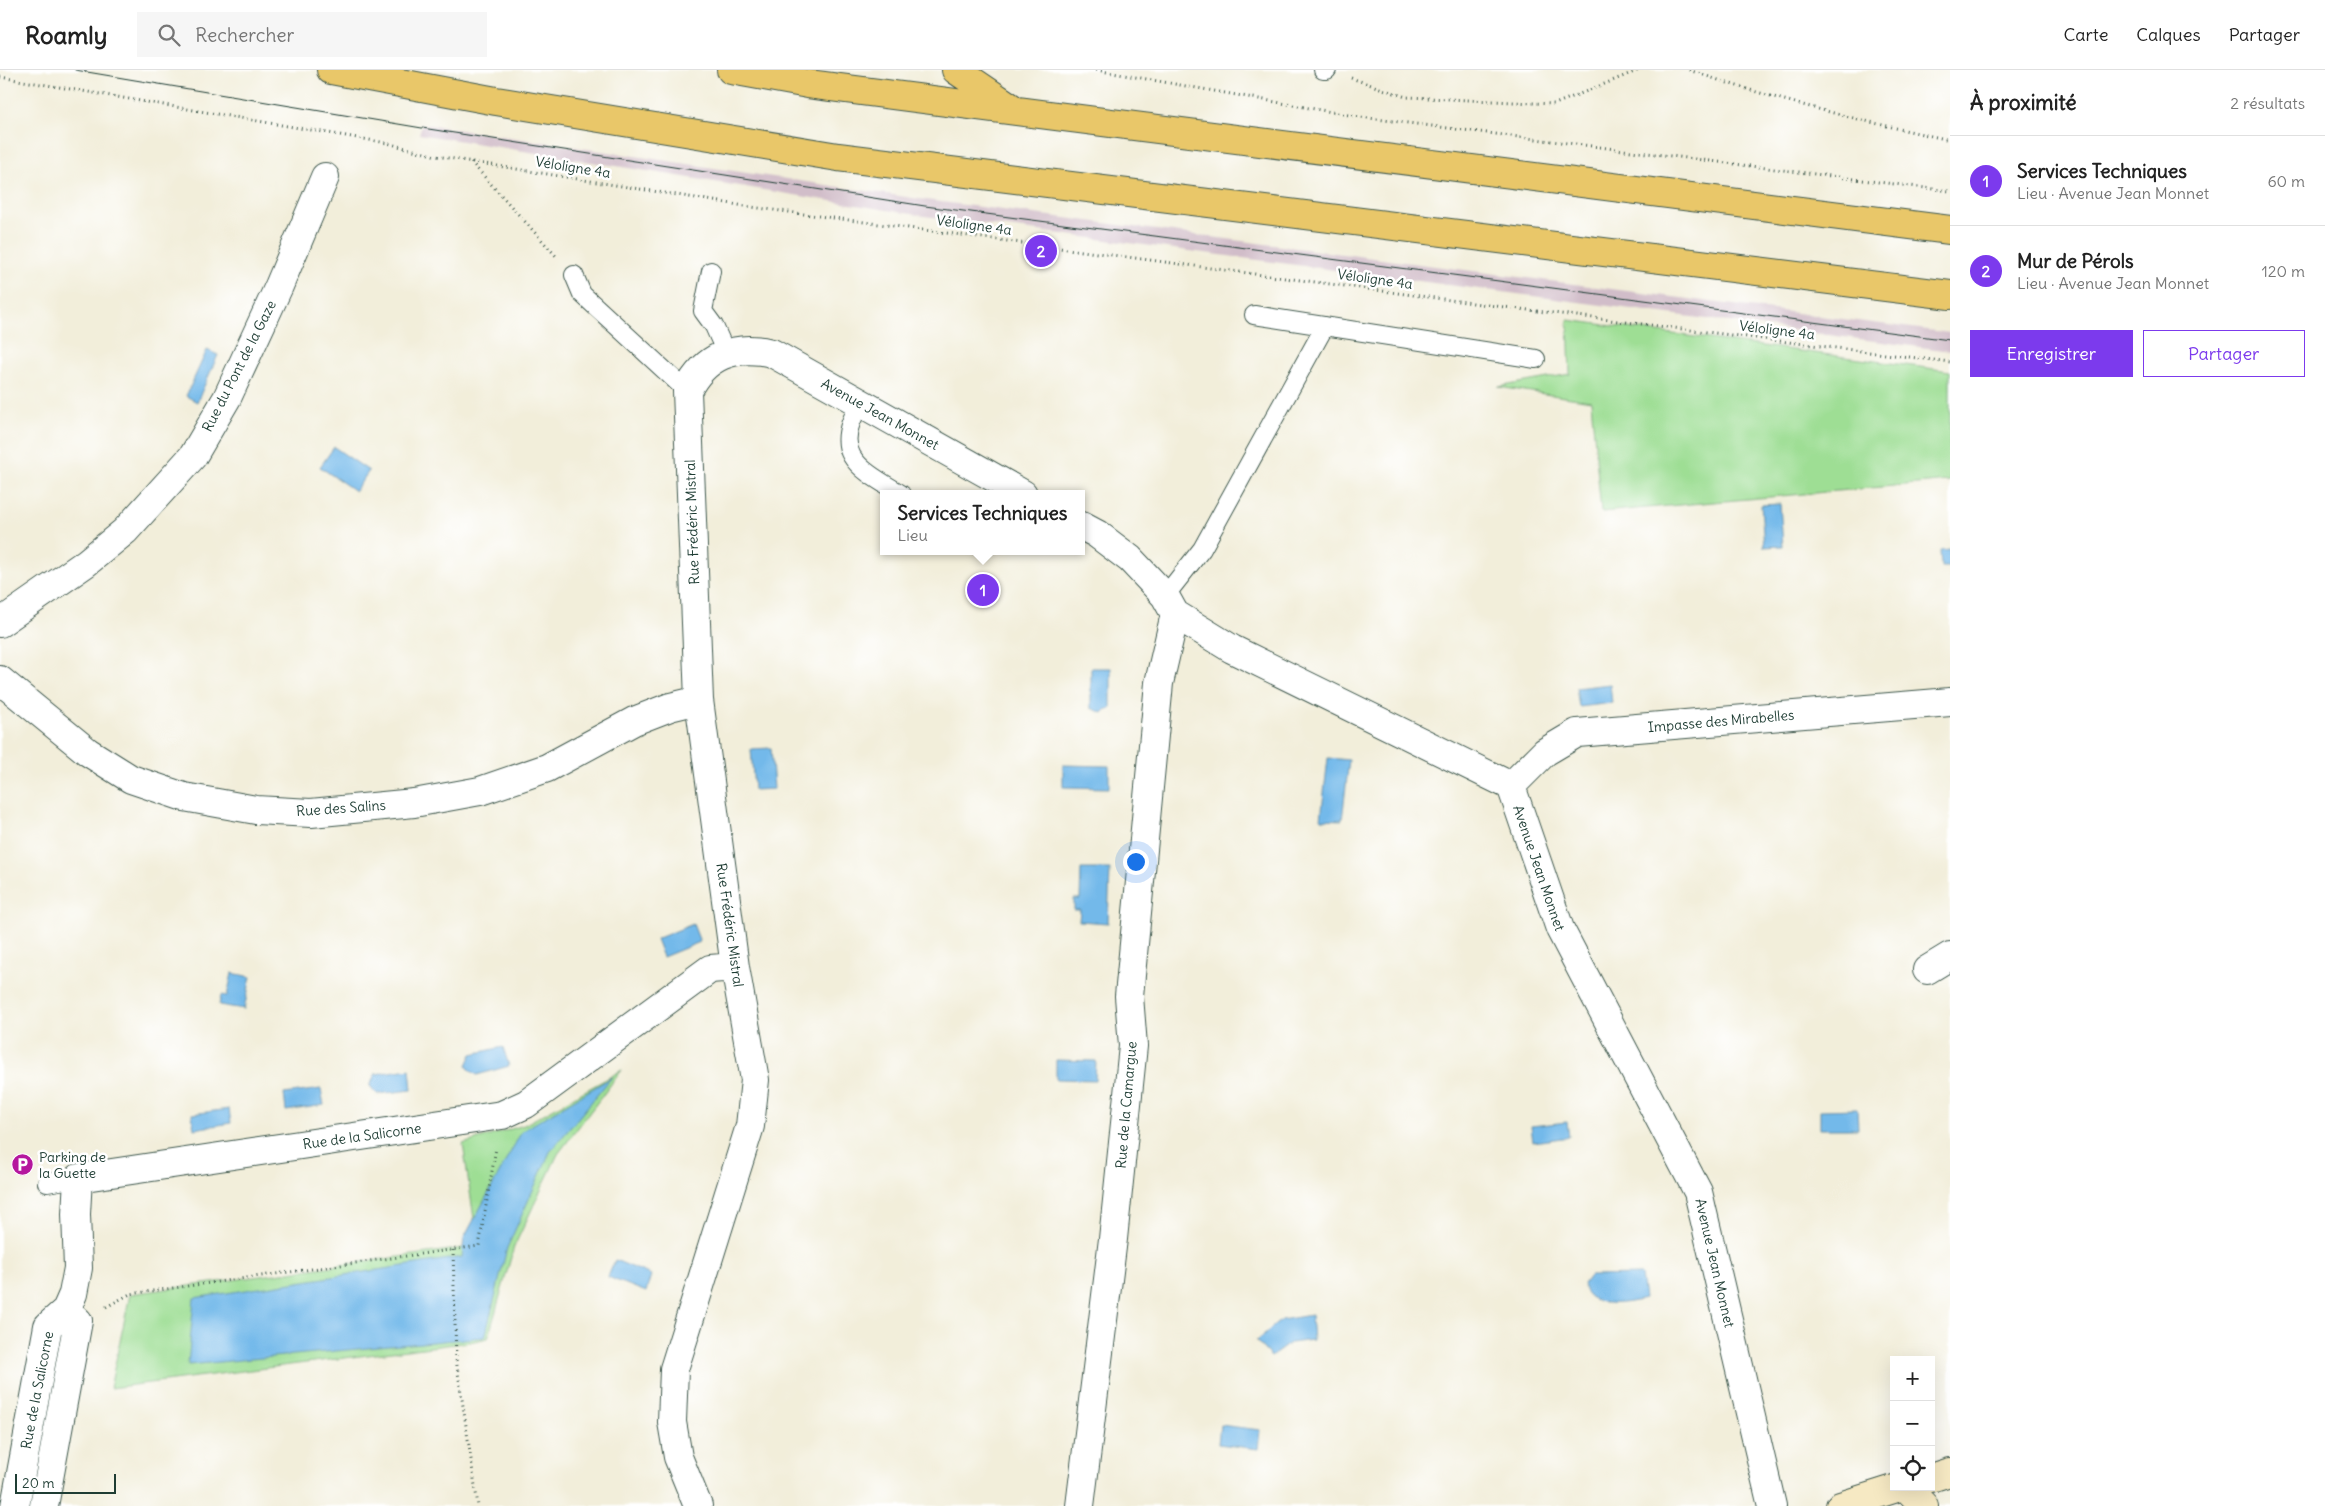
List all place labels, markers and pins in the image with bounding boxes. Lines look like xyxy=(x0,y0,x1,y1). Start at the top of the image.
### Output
pin: 2 xyxy=(1025,232,1057,270)
pin: 1 xyxy=(967,571,999,609)
place label: Parking de la Guette xyxy=(39,1148,106,1182)
parking icon: Parking de la Guette xyxy=(11,1153,35,1177)

